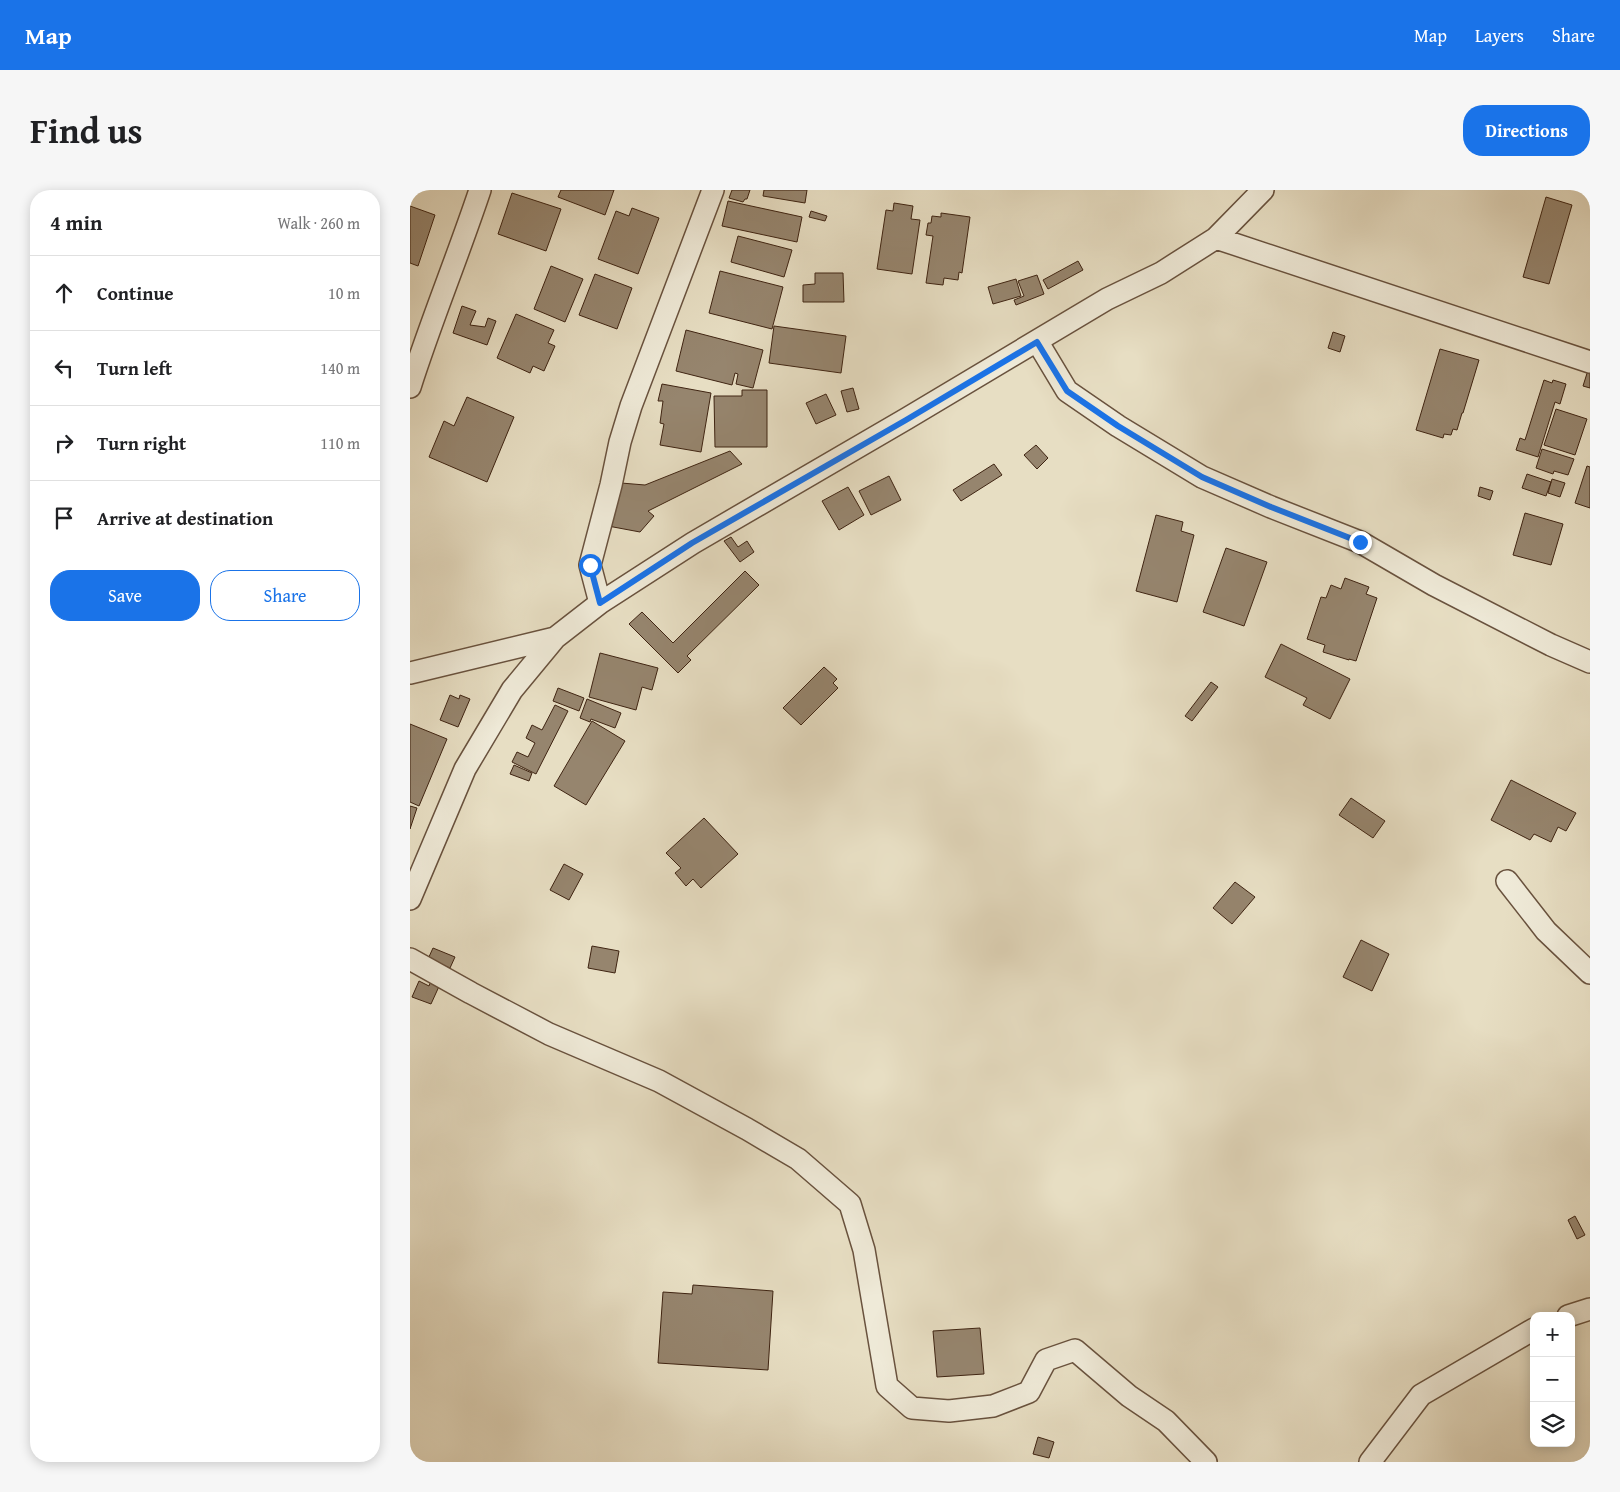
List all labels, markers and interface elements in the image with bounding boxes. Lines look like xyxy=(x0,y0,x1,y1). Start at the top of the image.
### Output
text: Map xyxy=(25,18,72,53)
text: Map xyxy=(1414,22,1447,49)
text: Layers xyxy=(1475,22,1524,49)
text: Share xyxy=(1552,22,1595,49)
text: Find us xyxy=(30,105,143,156)
button: Directions xyxy=(1463,105,1590,156)
text: 4 min xyxy=(50,207,102,238)
text: Walk · 260 m xyxy=(277,211,360,235)
icon: ahead xyxy=(50,279,78,307)
text: Continue xyxy=(97,279,174,307)
text: 10 m xyxy=(328,281,360,305)
icon: left xyxy=(50,354,78,382)
text: Turn left xyxy=(97,354,172,382)
text: 140 m xyxy=(320,356,360,380)
icon: right xyxy=(50,429,78,457)
text: Turn right xyxy=(97,429,186,457)
text: 110 m xyxy=(320,431,360,455)
icon: arrive xyxy=(50,504,78,532)
text: Arrive at destination xyxy=(97,504,273,532)
route end xyxy=(1349,531,1372,554)
route start xyxy=(579,554,602,577)
button: Save xyxy=(50,570,200,621)
button: Share xyxy=(210,570,360,621)
map controls xyxy=(1530,1312,1575,1447)
button: + xyxy=(1530,1312,1575,1357)
button: − xyxy=(1530,1357,1575,1402)
button: layers xyxy=(1530,1402,1575,1447)

